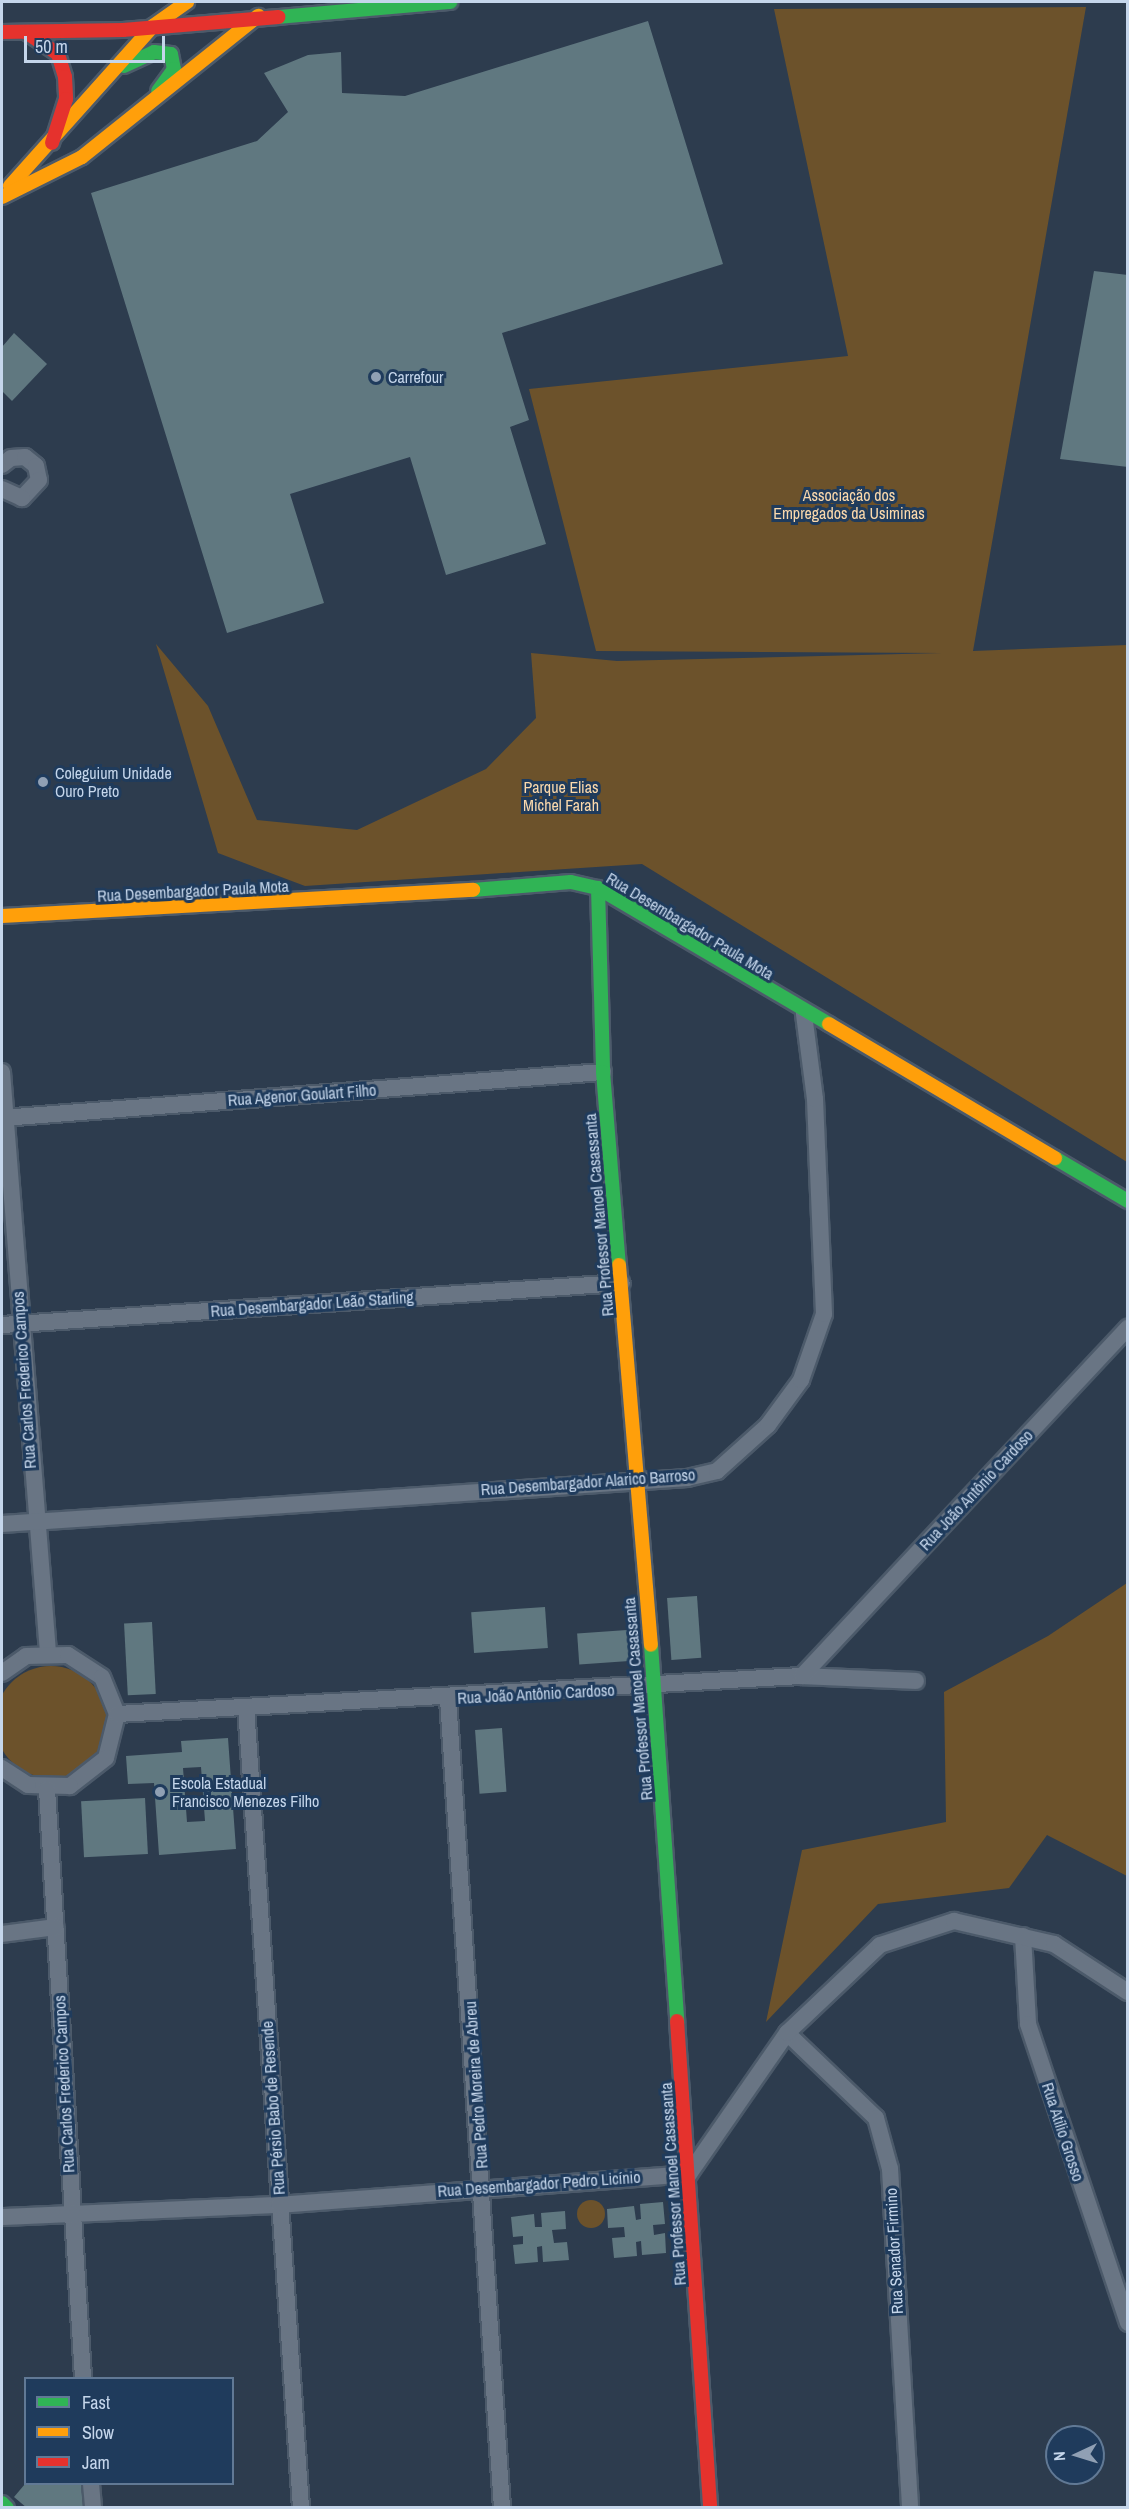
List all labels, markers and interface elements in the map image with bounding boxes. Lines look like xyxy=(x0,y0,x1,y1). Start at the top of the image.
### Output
scale bar xyxy=(27,24,168,62)
text: 50 m xyxy=(35,34,68,59)
place label: Carrefour xyxy=(388,367,443,387)
marker: Carrefour xyxy=(369,370,383,384)
park label: Associação dos Empregados da Usiminas xyxy=(773,485,925,523)
place label: Coleguium Unidade Ouro Preto xyxy=(55,763,172,801)
marker: Coleguium Unidade Ouro Preto xyxy=(36,775,50,789)
park label: Parque Elias Michel Farah xyxy=(523,777,599,815)
street label: Rua Desembargador Paula Mota xyxy=(603,868,777,984)
street label: Rua Desembargador Paula Mota xyxy=(97,876,289,906)
street label: Rua Agenor Goulart Filho xyxy=(227,1080,377,1110)
street label: Rua Professor Manoel Casassanta xyxy=(581,1113,617,1317)
street label: Rua Desembargador Leão Starling xyxy=(210,1287,414,1321)
street label: Rua Carlos Frederico Campos xyxy=(8,1291,40,1469)
street label: Rua João Antônio Cardoso xyxy=(915,1426,1037,1554)
street label: Rua Desembargador Alarico Barroso xyxy=(480,1465,696,1499)
street label: Rua Professor Manoel Casassanta xyxy=(620,1597,656,1801)
street label: Rua João Antônio Cardoso xyxy=(456,1680,616,1708)
place label: Escola Estadual Francisco Menezes Filho xyxy=(172,1773,319,1811)
marker: Escola Estadual Francisco Menezes Filho xyxy=(153,1785,167,1799)
street label: Rua Carlos Frederico Campos xyxy=(50,1995,78,2173)
street label: Rua Pedro Moreira de Abreu xyxy=(461,2000,491,2170)
street label: Rua Pérsio Babo de Resende xyxy=(257,2020,289,2196)
street label: Rua Atílio Grosso xyxy=(1038,2080,1088,2184)
street label: Rua Professor Manoel Casassanta xyxy=(656,2082,690,2286)
street label: Rua Desembargador Pedro Licínio xyxy=(437,2167,641,2201)
street label: Rua Senador Firmino xyxy=(881,2188,907,2314)
legend xyxy=(24,2377,234,2485)
text: Fast xyxy=(82,2390,110,2415)
text: Slow xyxy=(82,2420,114,2445)
north arrow xyxy=(1045,2425,1105,2485)
text: Jam xyxy=(82,2450,110,2475)
text: N xyxy=(1048,2451,1070,2462)

